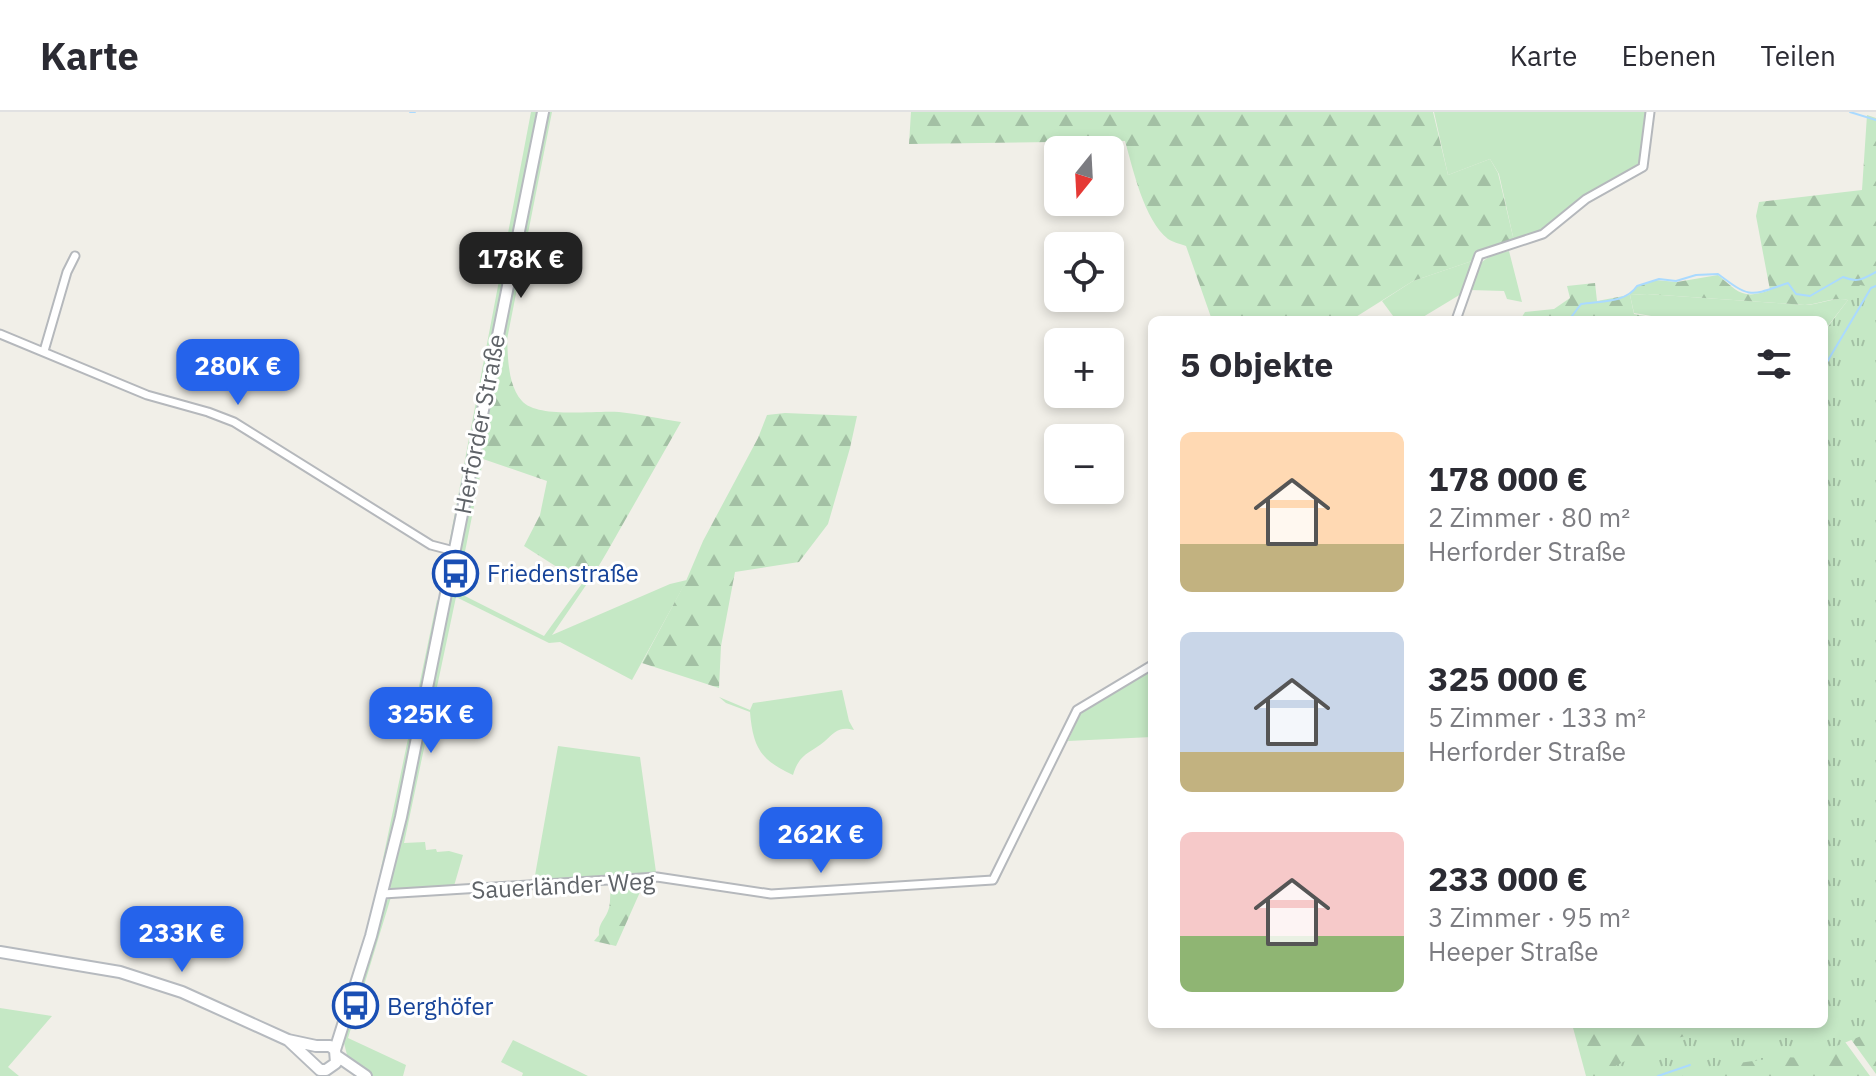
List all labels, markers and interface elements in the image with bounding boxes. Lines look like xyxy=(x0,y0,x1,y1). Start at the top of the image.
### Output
text: Karte xyxy=(40,31,139,80)
text: Karte xyxy=(1510,37,1577,74)
text: Ebenen xyxy=(1621,37,1717,74)
text: Teilen xyxy=(1761,37,1836,74)
north arrow xyxy=(1044,136,1124,216)
map controls xyxy=(1044,136,1124,504)
pin: 178K € xyxy=(456,232,586,300)
button: locate xyxy=(1044,232,1124,312)
text: 178K € xyxy=(477,241,565,275)
button: + xyxy=(1044,328,1124,408)
street label: Herforder Straße xyxy=(446,331,512,517)
pin: 280K € xyxy=(173,339,303,407)
text: 5 Objekte xyxy=(1180,342,1333,386)
icon: filters xyxy=(1752,342,1796,386)
text: 280K € xyxy=(194,348,282,382)
button: − xyxy=(1044,424,1124,504)
text: 178 000 € xyxy=(1428,456,1588,500)
icon: home xyxy=(1244,464,1340,560)
text: 2 Zimmer · 80 m² xyxy=(1428,500,1630,534)
text: Herforder Straße xyxy=(1428,534,1626,568)
bus stop icon: Friedenstraße xyxy=(432,549,480,597)
place label: Friedenstraße xyxy=(487,557,639,589)
text: 325 000 € xyxy=(1428,656,1588,700)
icon: home xyxy=(1244,664,1340,760)
pin: 325K € xyxy=(366,687,496,755)
text: 325K € xyxy=(387,696,475,730)
text: 5 Zimmer · 133 m² xyxy=(1428,700,1646,734)
text: Herforder Straße xyxy=(1428,734,1626,768)
pin: 262K € xyxy=(756,807,886,875)
text: 262K € xyxy=(777,816,865,850)
text: 233 000 € xyxy=(1428,856,1588,900)
street label: Sauerländer Weg xyxy=(470,864,656,906)
icon: home xyxy=(1244,864,1340,960)
text: 3 Zimmer · 95 m² xyxy=(1428,900,1630,934)
pin: 233K € xyxy=(117,906,247,974)
text: 233K € xyxy=(138,915,226,949)
text: Heeper Straße xyxy=(1428,934,1598,968)
bus stop icon: Berghöfer xyxy=(332,982,380,1030)
place label: Berghöfer xyxy=(387,990,494,1022)

